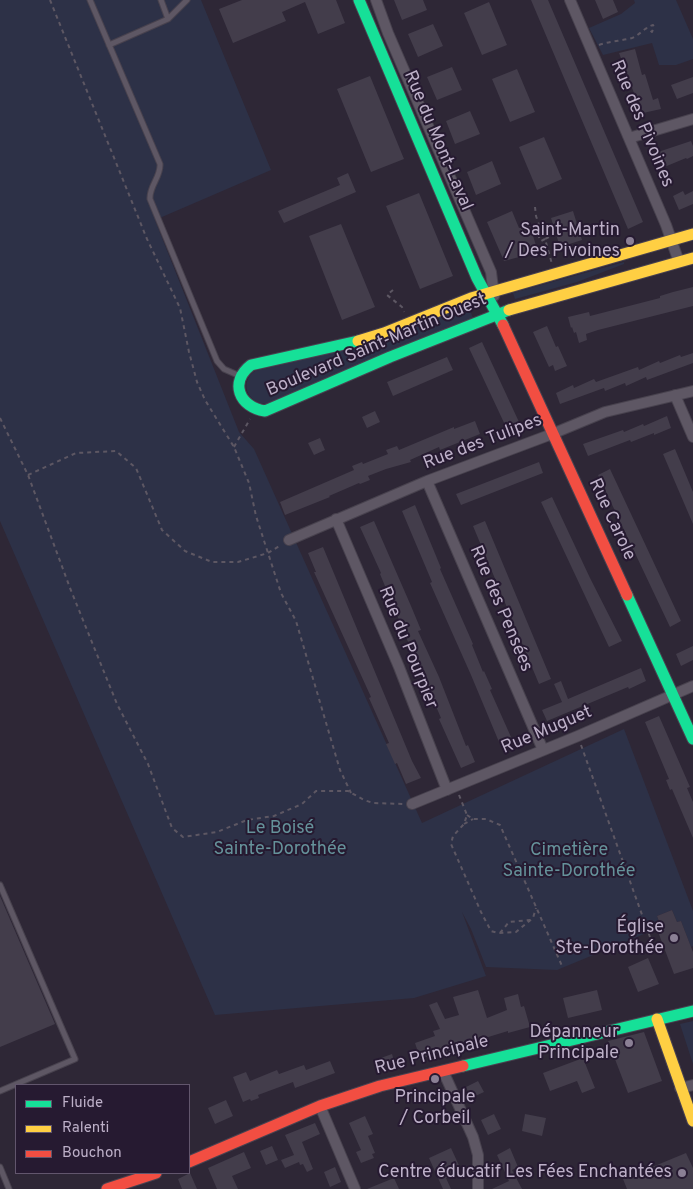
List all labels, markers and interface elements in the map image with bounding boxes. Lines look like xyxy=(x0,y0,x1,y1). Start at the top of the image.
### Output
street label: Rue des Pivoines xyxy=(604,57,678,191)
street label: Rue du Mont-Laval xyxy=(398,68,476,214)
place label: Saint-Martin / Des Pivoines xyxy=(505,220,620,262)
marker: Saint-Martin / Des Pivoines xyxy=(624,235,636,247)
street label: Boulevard Saint-Martin Ouest xyxy=(264,290,490,402)
street label: Rue des Tulipes xyxy=(421,410,545,476)
street label: Rue Carole xyxy=(583,476,639,564)
street label: Rue des Pensées xyxy=(464,543,536,675)
street label: Rue du Pourpier xyxy=(373,584,441,712)
street label: Rue Muguet xyxy=(498,702,596,760)
park label: Le Boisé Sainte-Dorothée xyxy=(214,818,346,861)
park label: Cimetière Sainte-Dorothée xyxy=(503,840,635,882)
place label: Église Ste-Dorothée xyxy=(555,917,664,960)
marker: Église Ste-Dorothée xyxy=(668,932,680,944)
place label: Dépanneur Principale xyxy=(529,1022,619,1064)
street label: Rue Principale xyxy=(373,1031,491,1081)
marker: Dépanneur Principale xyxy=(623,1037,635,1049)
marker: Principale / Corbeil xyxy=(429,1073,441,1085)
legend xyxy=(15,1084,190,1174)
place label: Principale / Corbeil xyxy=(394,1087,476,1130)
text: Fluide xyxy=(62,1094,103,1113)
text: Ralenti xyxy=(62,1119,109,1138)
text: Bouchon xyxy=(62,1144,122,1163)
place label: Centre éducatif Les Fées Enchantées xyxy=(378,1162,672,1184)
marker: Centre éducatif Les Fées Enchantées xyxy=(676,1167,688,1179)

